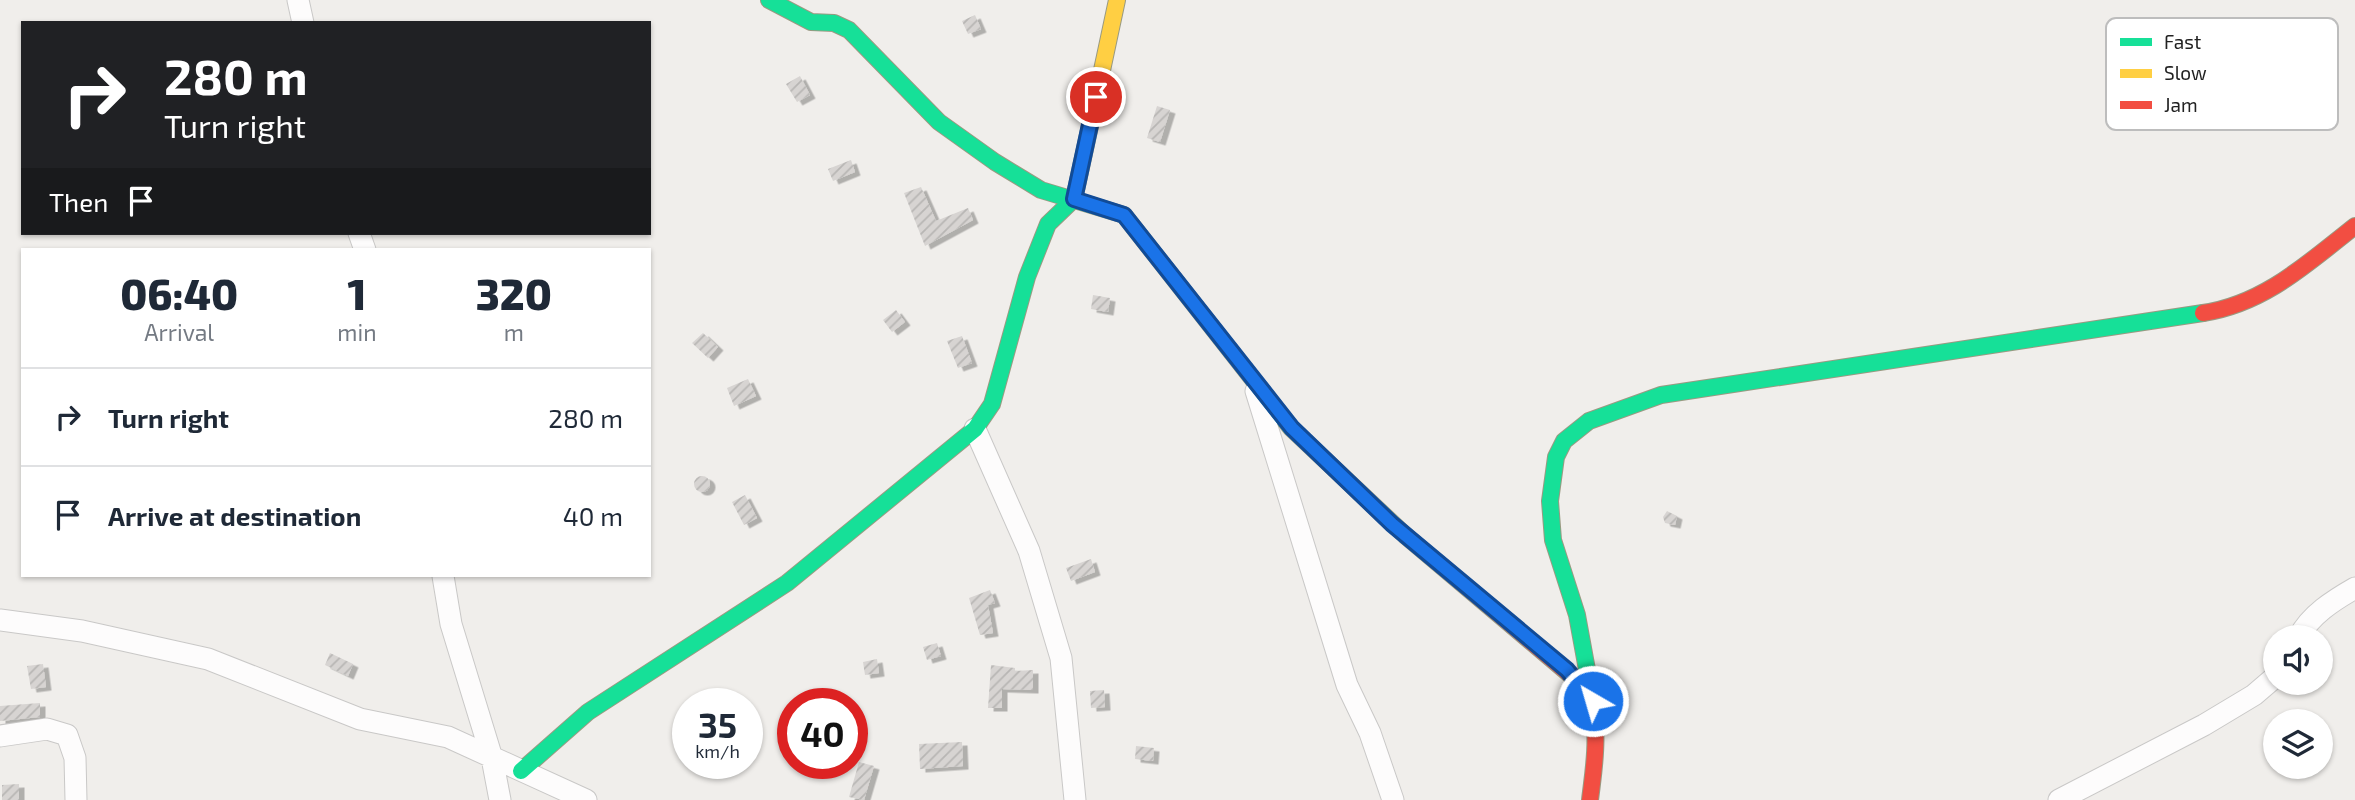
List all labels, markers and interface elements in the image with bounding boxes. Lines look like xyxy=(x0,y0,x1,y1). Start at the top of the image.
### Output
legend xyxy=(2106,18,2338,130)
text: Fast xyxy=(2164,30,2201,53)
text: 280 m xyxy=(164,46,308,105)
icon: right xyxy=(49,49,140,140)
text: Slow xyxy=(2164,61,2207,84)
pin xyxy=(1066,67,1126,127)
icon: arrive xyxy=(1077,78,1115,116)
text: Jam xyxy=(2164,93,2198,116)
text: Turn right xyxy=(164,106,306,144)
icon: arrive xyxy=(122,182,160,220)
text: Then xyxy=(49,186,108,217)
text: 06:40 xyxy=(120,268,238,318)
text: 1 xyxy=(347,268,366,318)
text: 320 xyxy=(476,268,552,318)
text: Arrival xyxy=(144,318,214,346)
text: min xyxy=(337,318,377,346)
text: m xyxy=(504,318,524,346)
icon: right xyxy=(49,398,87,436)
text: Turn right xyxy=(108,402,229,433)
text: 280 m xyxy=(548,402,623,433)
icon: arrive xyxy=(49,496,87,534)
text: Arrive at destination xyxy=(108,500,361,531)
text: 40 m xyxy=(563,500,623,531)
map controls xyxy=(2263,625,2333,779)
button: sound xyxy=(2263,625,2333,695)
position arrow xyxy=(1556,664,1630,738)
speed limit sign: 40 xyxy=(777,688,868,779)
text: 35 xyxy=(698,703,737,745)
button: layers xyxy=(2263,709,2333,779)
text: km/h xyxy=(695,740,740,762)

